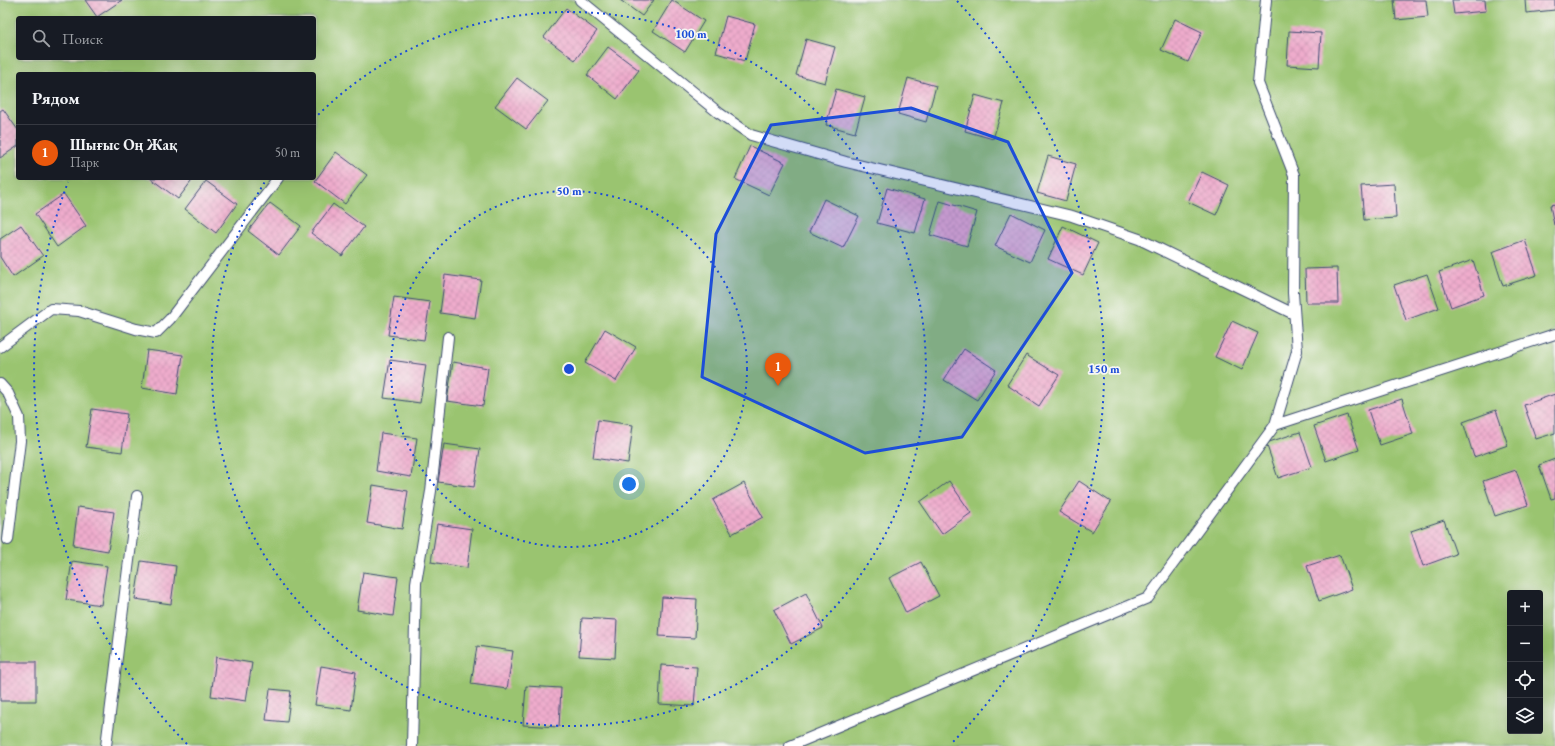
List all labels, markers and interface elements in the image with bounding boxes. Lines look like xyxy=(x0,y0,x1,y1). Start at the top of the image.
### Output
search box xyxy=(16,16,316,60)
text: 100 m xyxy=(675,26,707,42)
icon: search xyxy=(30,27,52,49)
text: Поиск xyxy=(62,29,103,48)
text: Рядом xyxy=(32,87,80,109)
text: Шығыс Оң Жақ xyxy=(70,135,177,154)
text: 1 xyxy=(42,144,48,161)
text: 50 m xyxy=(275,144,300,161)
text: Парк xyxy=(70,154,99,171)
text: 50 m xyxy=(556,183,582,199)
pin: 1 xyxy=(765,353,791,386)
text: 150 m xyxy=(1088,361,1120,377)
centre of rings xyxy=(562,362,576,376)
your location xyxy=(619,474,639,494)
map controls xyxy=(1507,590,1543,734)
button: + xyxy=(1507,590,1543,626)
button: − xyxy=(1507,626,1543,662)
button: locate xyxy=(1507,662,1543,698)
button: layers xyxy=(1507,698,1543,734)

